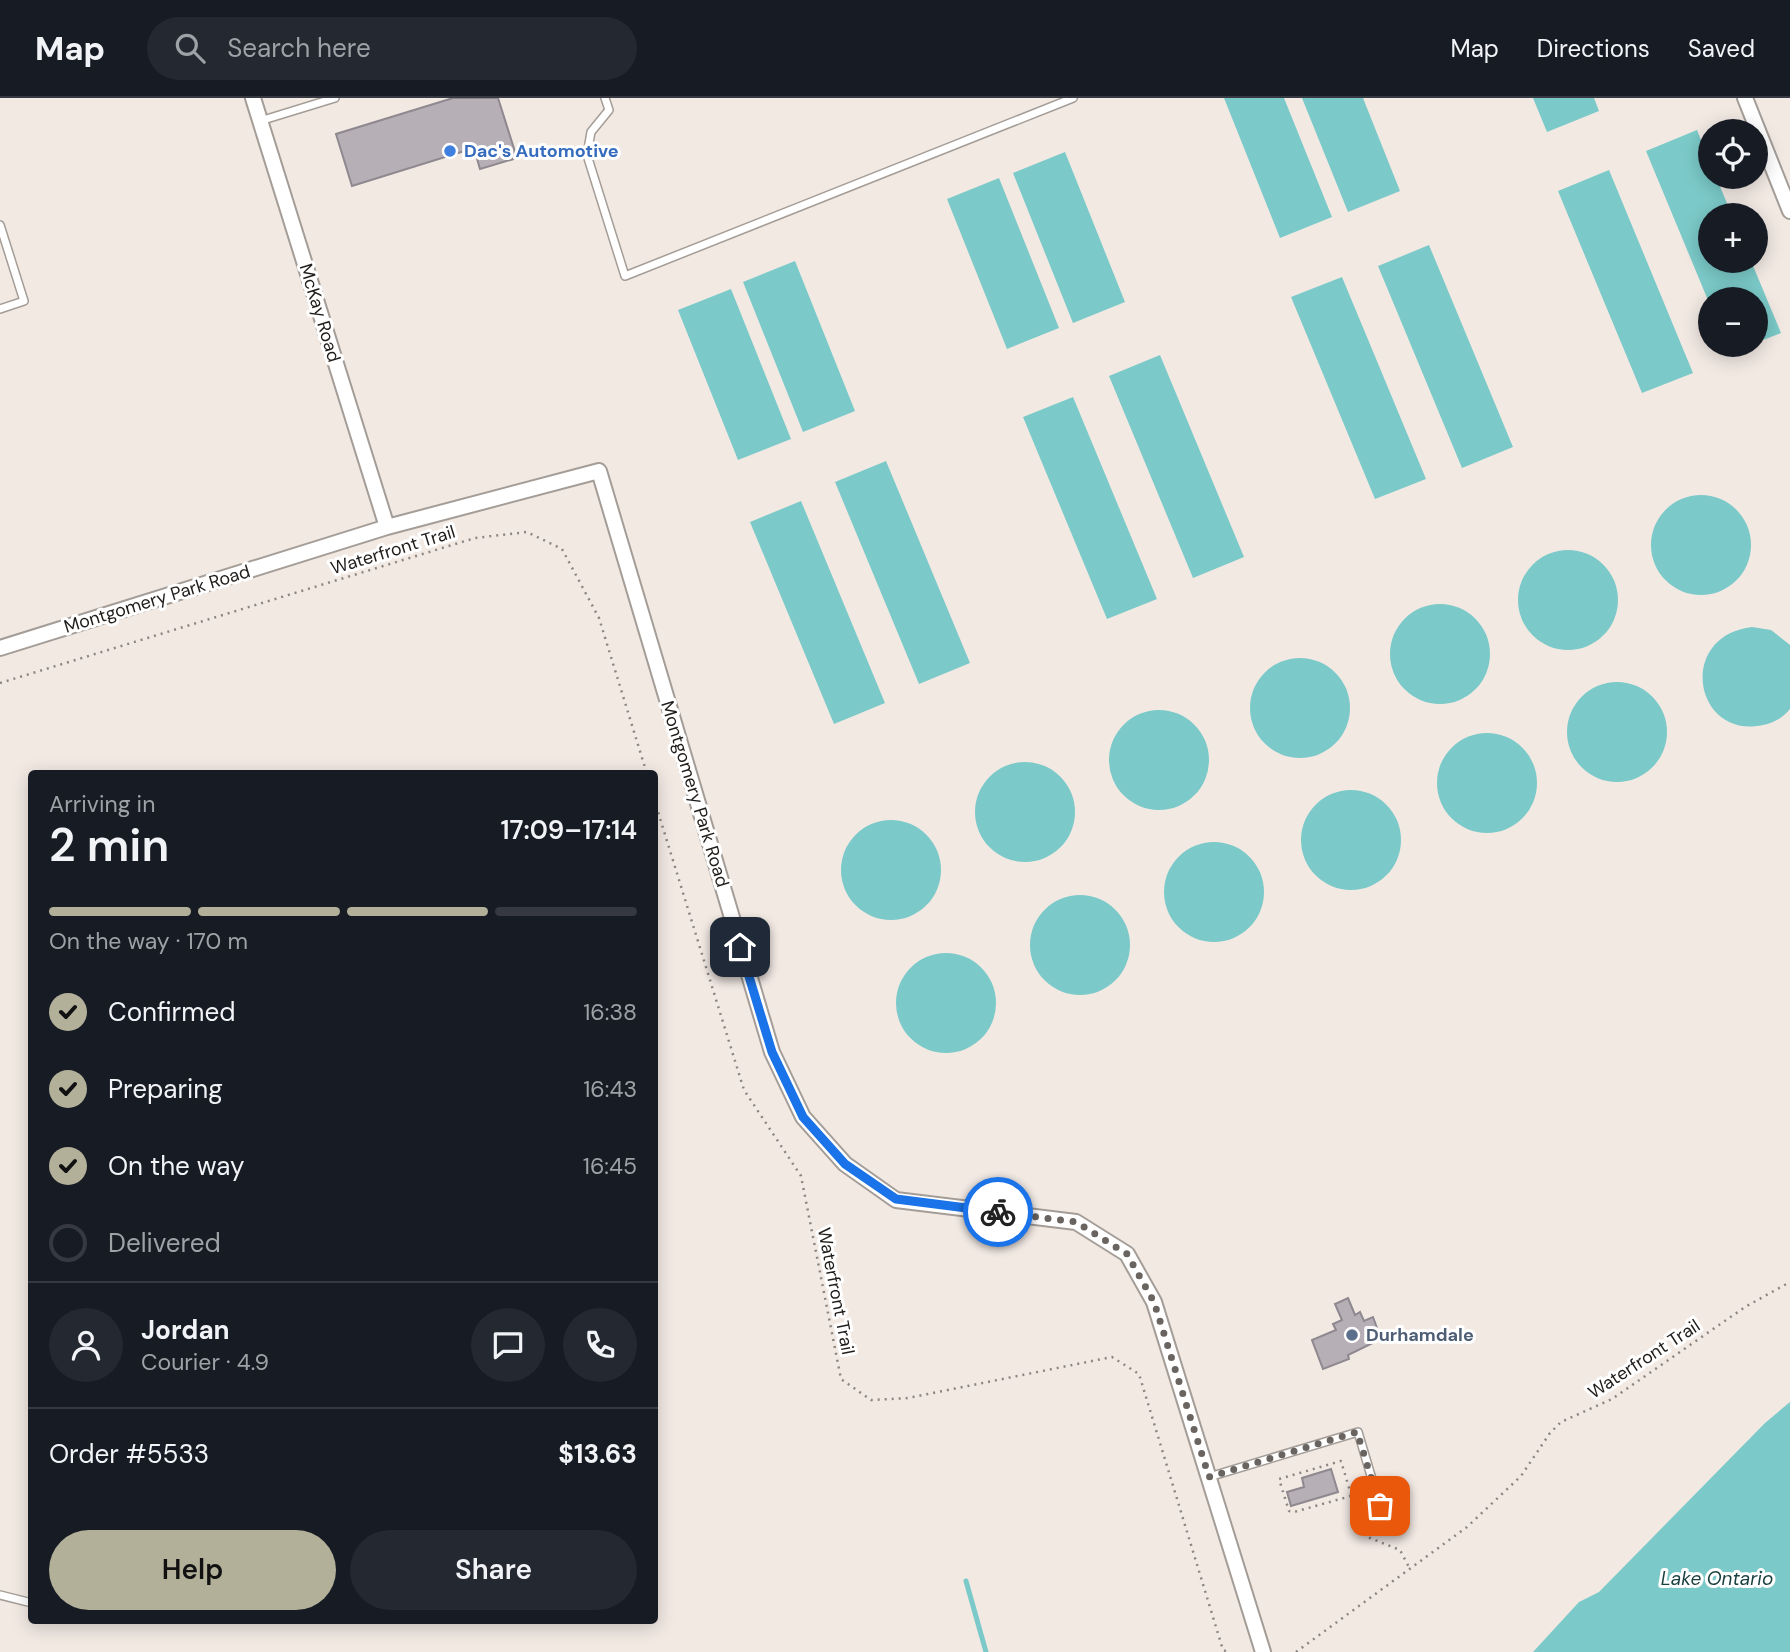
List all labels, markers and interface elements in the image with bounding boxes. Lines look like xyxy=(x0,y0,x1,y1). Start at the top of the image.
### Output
search box xyxy=(147,17,637,80)
text: Map xyxy=(35,27,105,70)
icon: search xyxy=(171,29,209,67)
text: Search here xyxy=(227,31,371,65)
text: Map xyxy=(1451,33,1499,64)
text: Directions xyxy=(1537,33,1650,64)
text: Saved xyxy=(1688,33,1755,64)
map controls xyxy=(1698,119,1768,357)
button: locate xyxy=(1698,119,1768,189)
place label: Dac's Automotive xyxy=(464,139,619,163)
marker: Dac's Automotive xyxy=(442,143,458,159)
button: + xyxy=(1698,203,1768,273)
street label: McKay Road xyxy=(294,261,346,365)
button: − xyxy=(1698,287,1768,357)
street label: Waterfront Trail xyxy=(328,520,458,580)
street label: Montgomery Park Road xyxy=(61,559,253,639)
street label: Montgomery Park Road xyxy=(655,698,735,890)
text: Arriving in xyxy=(49,789,155,819)
text: 17:09–17:14 xyxy=(500,813,637,847)
text: 2 min xyxy=(49,815,169,875)
pin xyxy=(710,917,770,977)
text: On the way · 170 m xyxy=(49,926,248,956)
icon: home xyxy=(721,928,759,966)
icon: check xyxy=(49,993,87,1031)
text: Confirmed xyxy=(108,995,235,1029)
text: 16:38 xyxy=(583,997,637,1027)
icon: check xyxy=(49,1070,87,1108)
text: Preparing xyxy=(108,1072,223,1106)
text: 16:43 xyxy=(583,1074,637,1104)
icon: check xyxy=(49,1147,87,1185)
text: On the way xyxy=(108,1149,244,1183)
text: 16:45 xyxy=(583,1151,637,1181)
courier xyxy=(963,1177,1033,1247)
icon: bike xyxy=(979,1193,1017,1231)
street label: Waterfront Trail xyxy=(812,1225,860,1357)
text: Delivered xyxy=(108,1226,221,1260)
button: person xyxy=(49,1308,123,1382)
button: chat xyxy=(471,1308,545,1382)
button: phone xyxy=(563,1308,637,1382)
text: Jordan xyxy=(141,1313,230,1347)
street label: Waterfront Trail xyxy=(1583,1314,1705,1404)
place label: Durhamdale xyxy=(1366,1323,1474,1347)
marker: Durhamdale xyxy=(1344,1327,1360,1343)
text: Courier · 4.9 xyxy=(141,1347,269,1377)
text: Order #5533 xyxy=(49,1437,209,1471)
text: $13.63 xyxy=(558,1437,637,1471)
pin xyxy=(1350,1476,1410,1536)
icon: bag xyxy=(1361,1487,1399,1525)
button: Help xyxy=(49,1530,336,1610)
button: Share xyxy=(350,1530,637,1610)
water label: Lake Ontario xyxy=(1661,1566,1773,1591)

